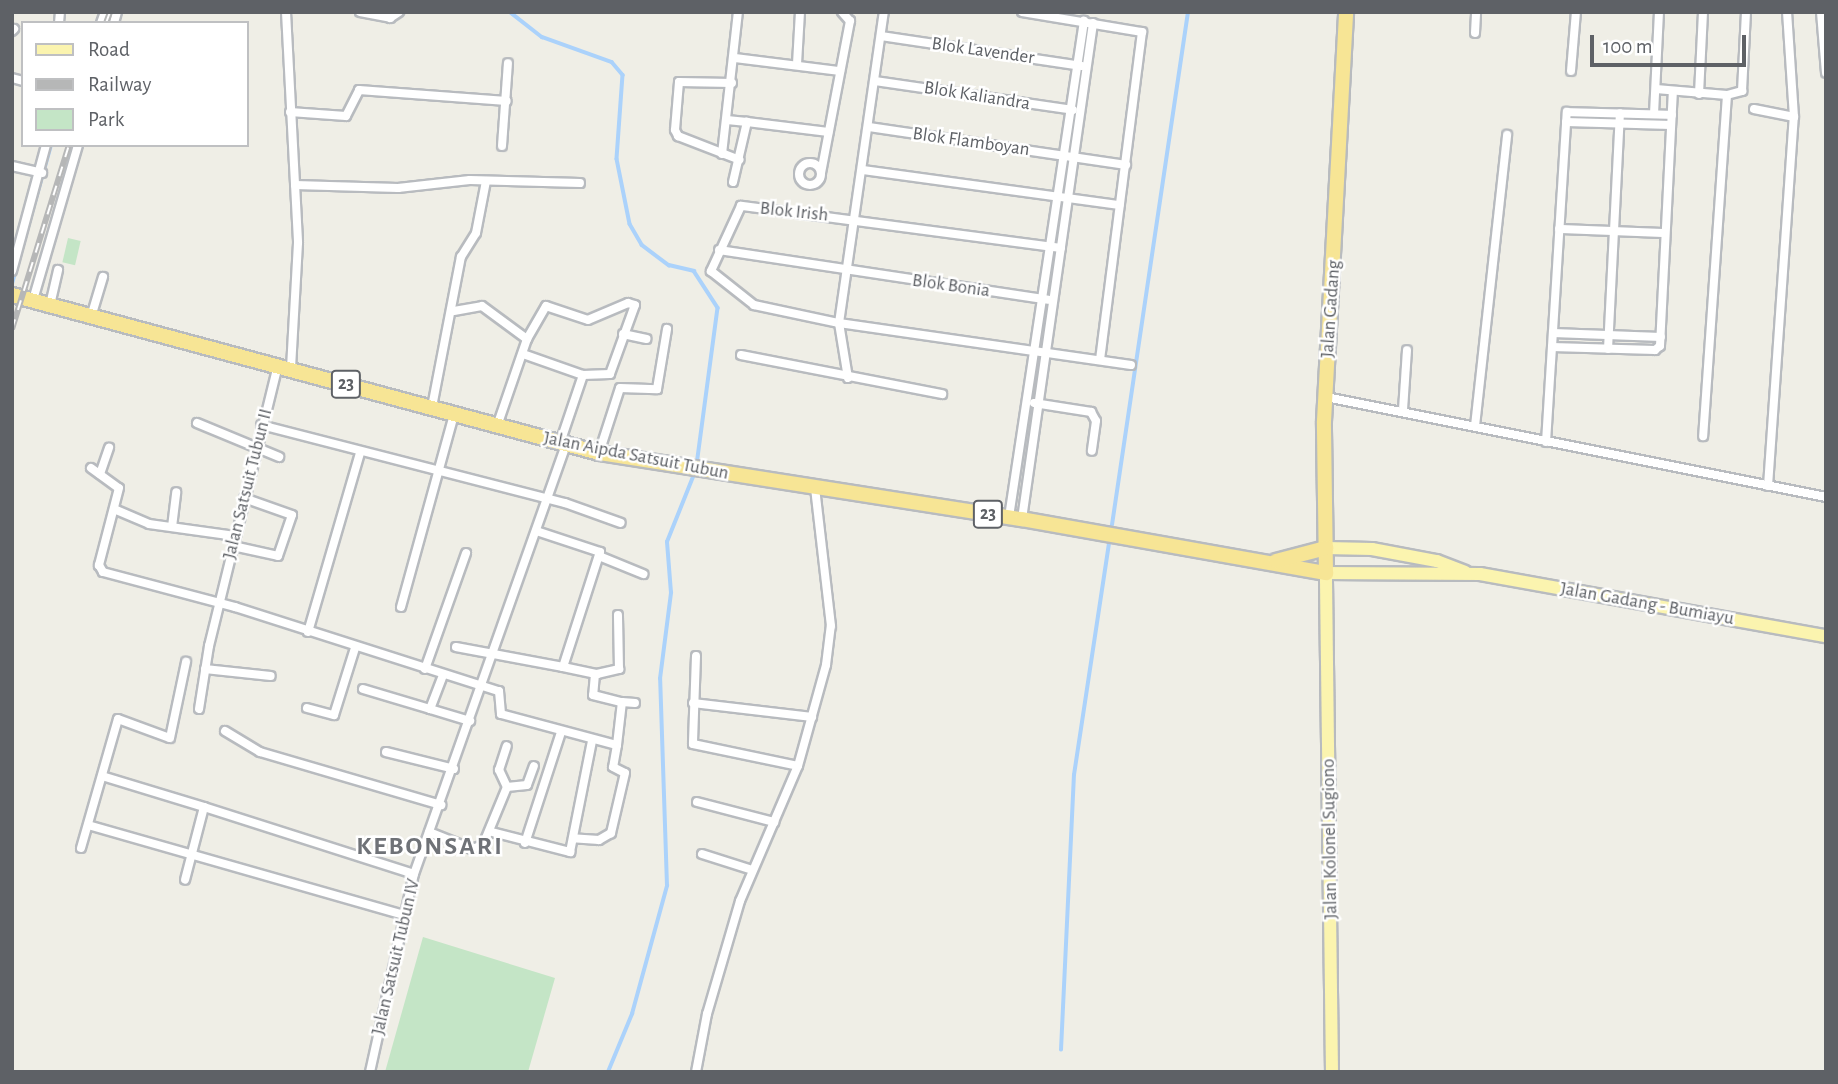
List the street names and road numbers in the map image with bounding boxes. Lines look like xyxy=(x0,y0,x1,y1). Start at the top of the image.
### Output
street label: Blok Lavender xyxy=(930,33,1036,69)
street label: Blok Kaliandra xyxy=(922,76,1032,116)
street label: Blok Flamboyan xyxy=(911,123,1031,161)
street label: Blok Irish xyxy=(759,197,829,227)
street label: Jalan Gadang xyxy=(1316,259,1346,359)
street label: Blok Bonia xyxy=(911,269,991,303)
road number: 23 xyxy=(330,370,362,398)
street label: Jalan Satsuit Tubun II xyxy=(218,406,278,562)
street label: Jalan Aipda Satsuit Tubun xyxy=(541,427,731,485)
road number: 23 xyxy=(972,500,1004,528)
street label: Jalan Gadang - Bumiayu xyxy=(1558,578,1736,630)
street label: Jalan Kolonel Sugiono xyxy=(1317,758,1343,920)
street label: Jalan Satsuit Tubun IV xyxy=(367,877,425,1037)

